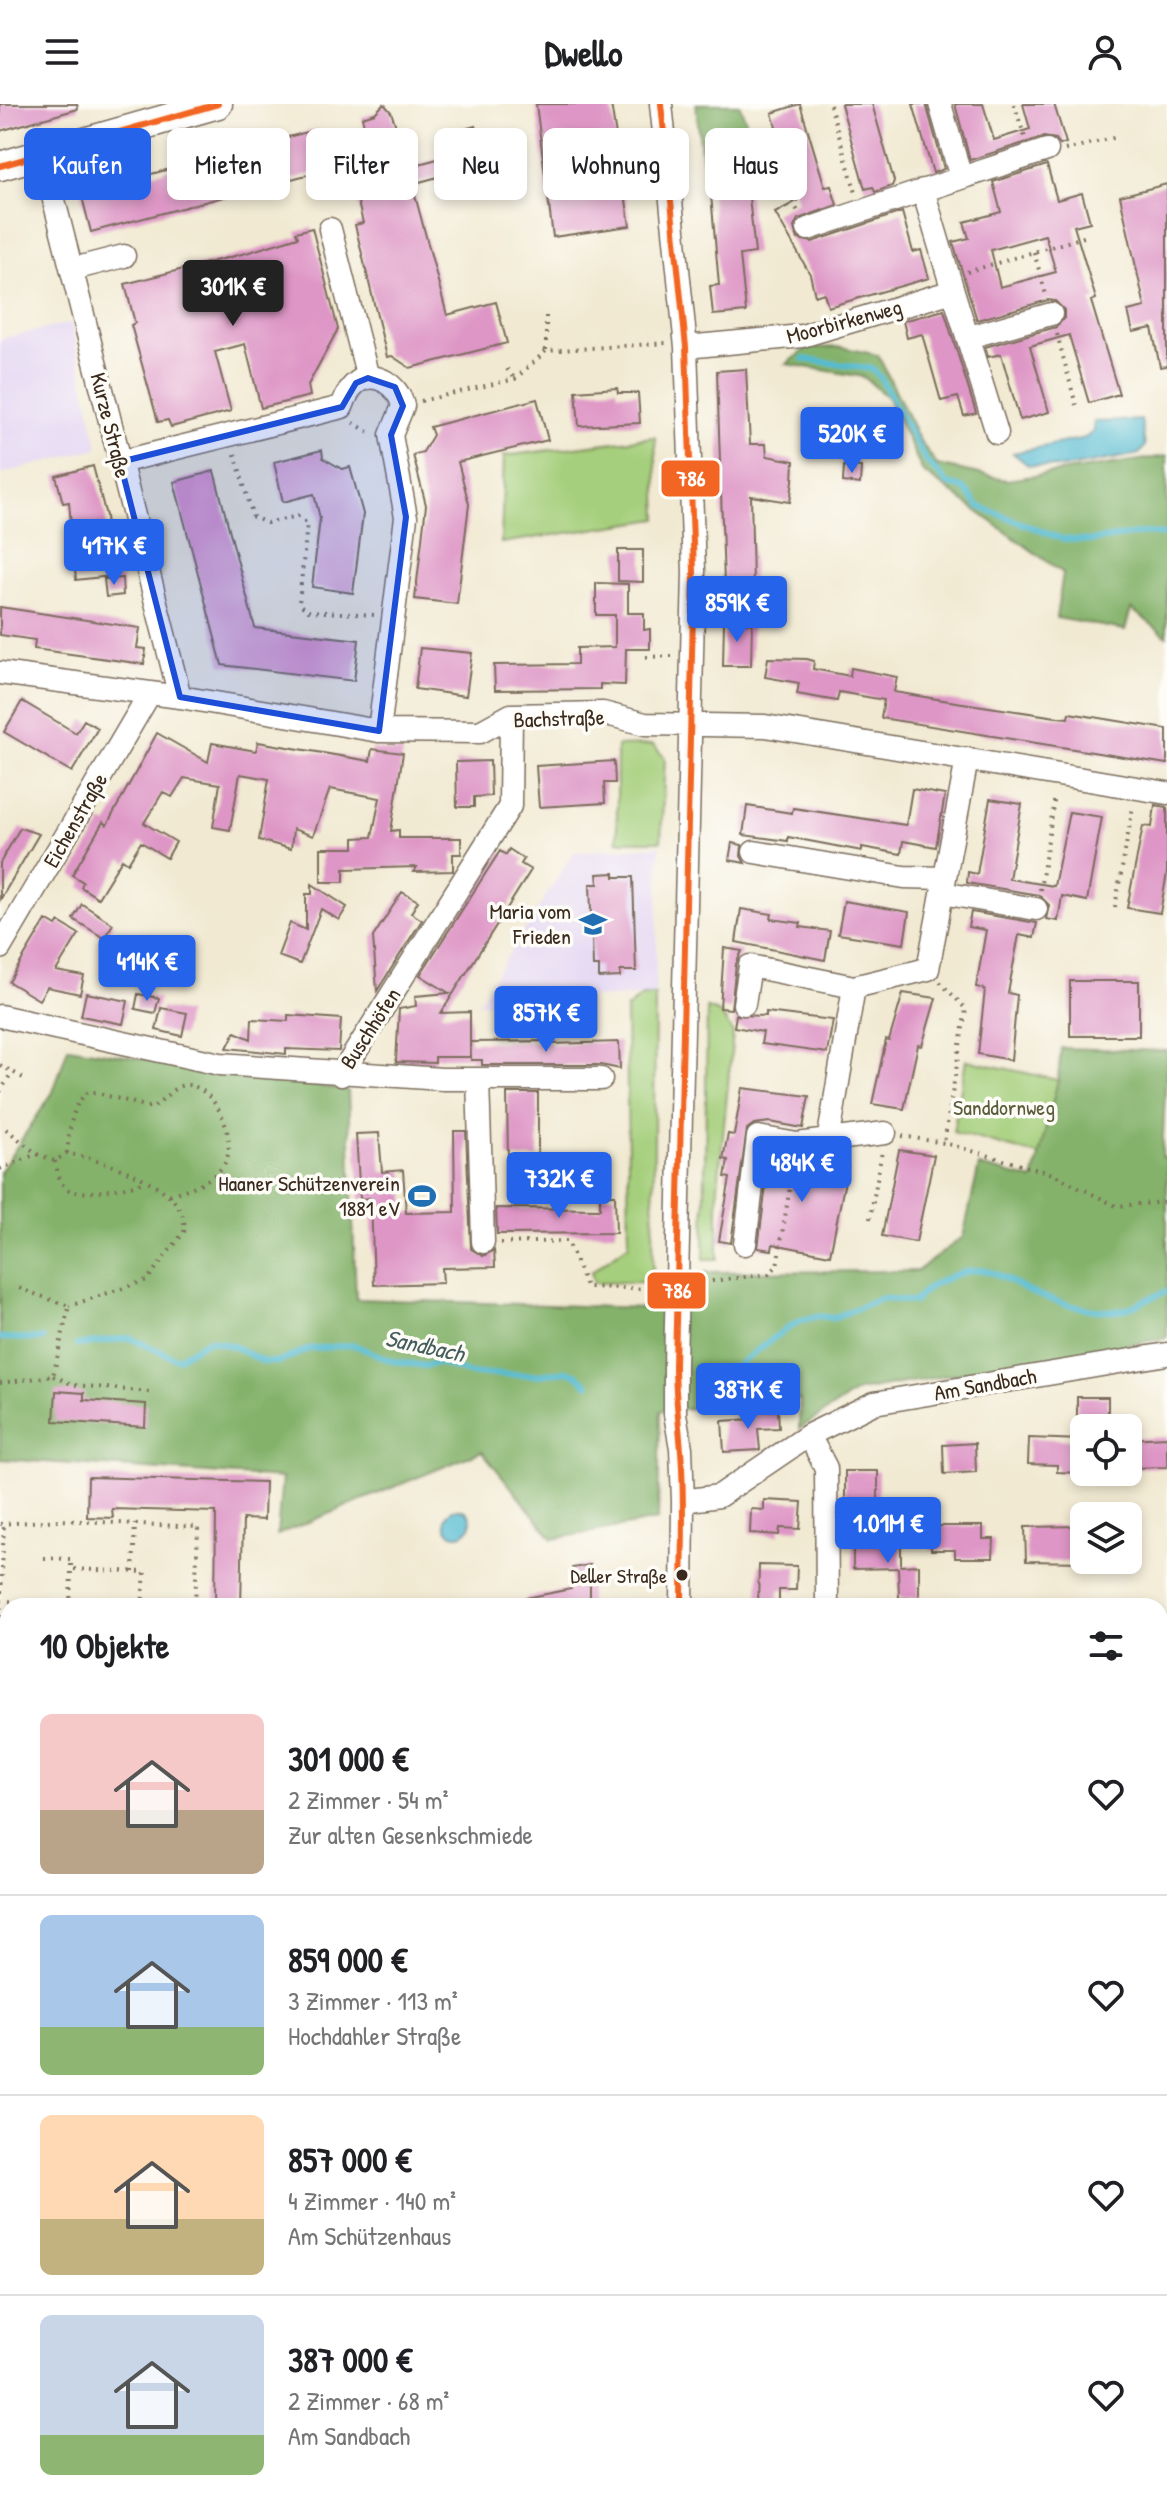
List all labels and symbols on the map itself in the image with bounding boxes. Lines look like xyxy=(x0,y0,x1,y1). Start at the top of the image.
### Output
pin: 301K € xyxy=(168,260,298,328)
street label: Moorbirkenweg xyxy=(783,291,905,351)
street label: Kurze Straße xyxy=(83,369,139,481)
pin: 520K € xyxy=(787,407,917,475)
line badge: 786 xyxy=(660,459,721,498)
text: 786 xyxy=(675,463,706,493)
pin: 417K € xyxy=(49,519,179,587)
pin: 859K € xyxy=(672,576,802,644)
street label: Bachstraße xyxy=(513,701,605,735)
street label: Eichenstraße xyxy=(36,767,114,873)
place label: Maria vom Frieden xyxy=(490,896,571,951)
school or university icon: Maria vom Frieden xyxy=(578,909,608,939)
pin: 414K € xyxy=(82,935,212,1003)
street label: Buschhöfen xyxy=(333,982,407,1074)
pin: 857K € xyxy=(481,986,611,1054)
park label: Sanddornweg xyxy=(953,1092,1055,1122)
pin: 484K € xyxy=(737,1136,867,1204)
pin: 732K € xyxy=(494,1152,624,1220)
place label: Haaner Schützenverein 1881 eV xyxy=(218,1168,401,1223)
sports icon: Haaner Schützenverein 1881 eV xyxy=(407,1181,437,1211)
line badge: 786 xyxy=(646,1271,707,1310)
text: 786 xyxy=(661,1275,692,1305)
water label: Sandbach xyxy=(383,1321,469,1369)
street label: Am Sandbach xyxy=(931,1360,1039,1408)
pin: 387K € xyxy=(683,1363,813,1431)
pin: 1.01M € xyxy=(814,1497,962,1565)
place label: Deller Straße xyxy=(571,1562,667,1589)
marker: Deller Straße xyxy=(674,1567,690,1583)

